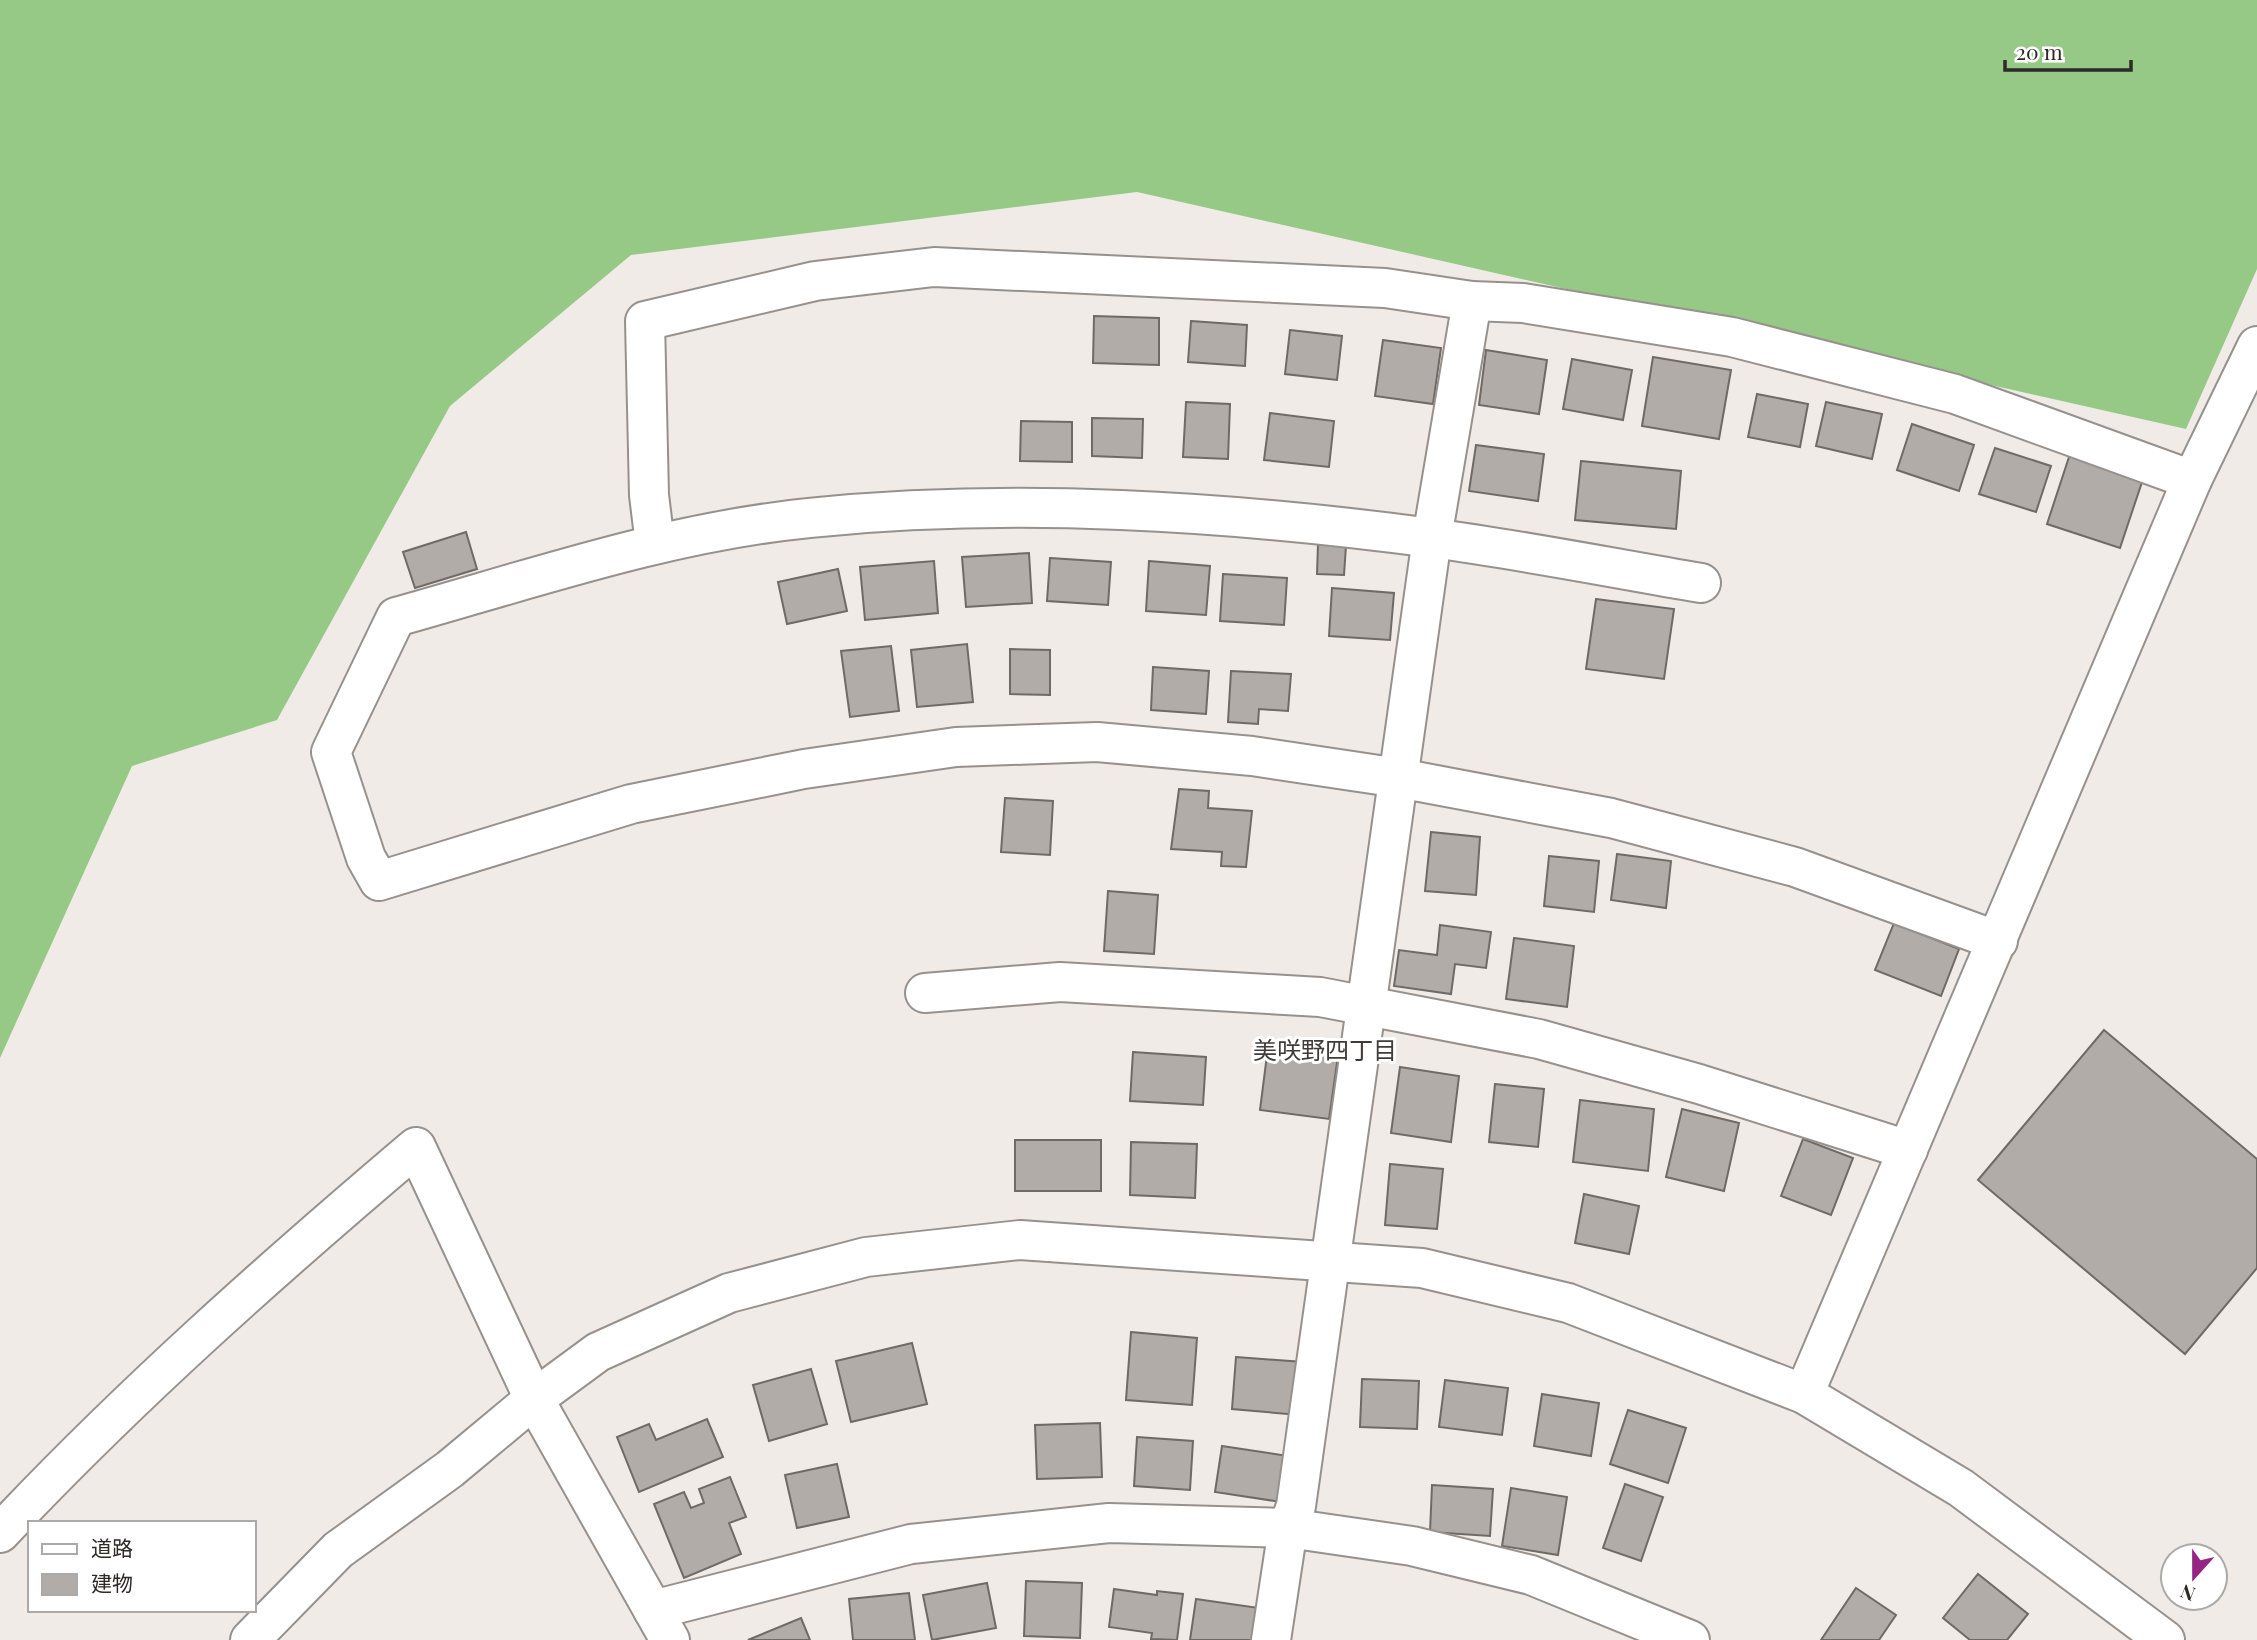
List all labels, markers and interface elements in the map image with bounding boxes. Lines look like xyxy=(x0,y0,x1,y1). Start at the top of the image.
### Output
scale bar xyxy=(2005,28,2131,72)
text: 20 m xyxy=(2016,37,2063,65)
district label: 美咲野四丁目 xyxy=(1253,1033,1397,1065)
legend xyxy=(28,1521,256,1612)
text: 道路 xyxy=(91,1533,133,1561)
north arrow xyxy=(2159,1542,2229,1612)
text: 建物 xyxy=(91,1568,133,1596)
text: N xyxy=(2176,1579,2199,1608)

